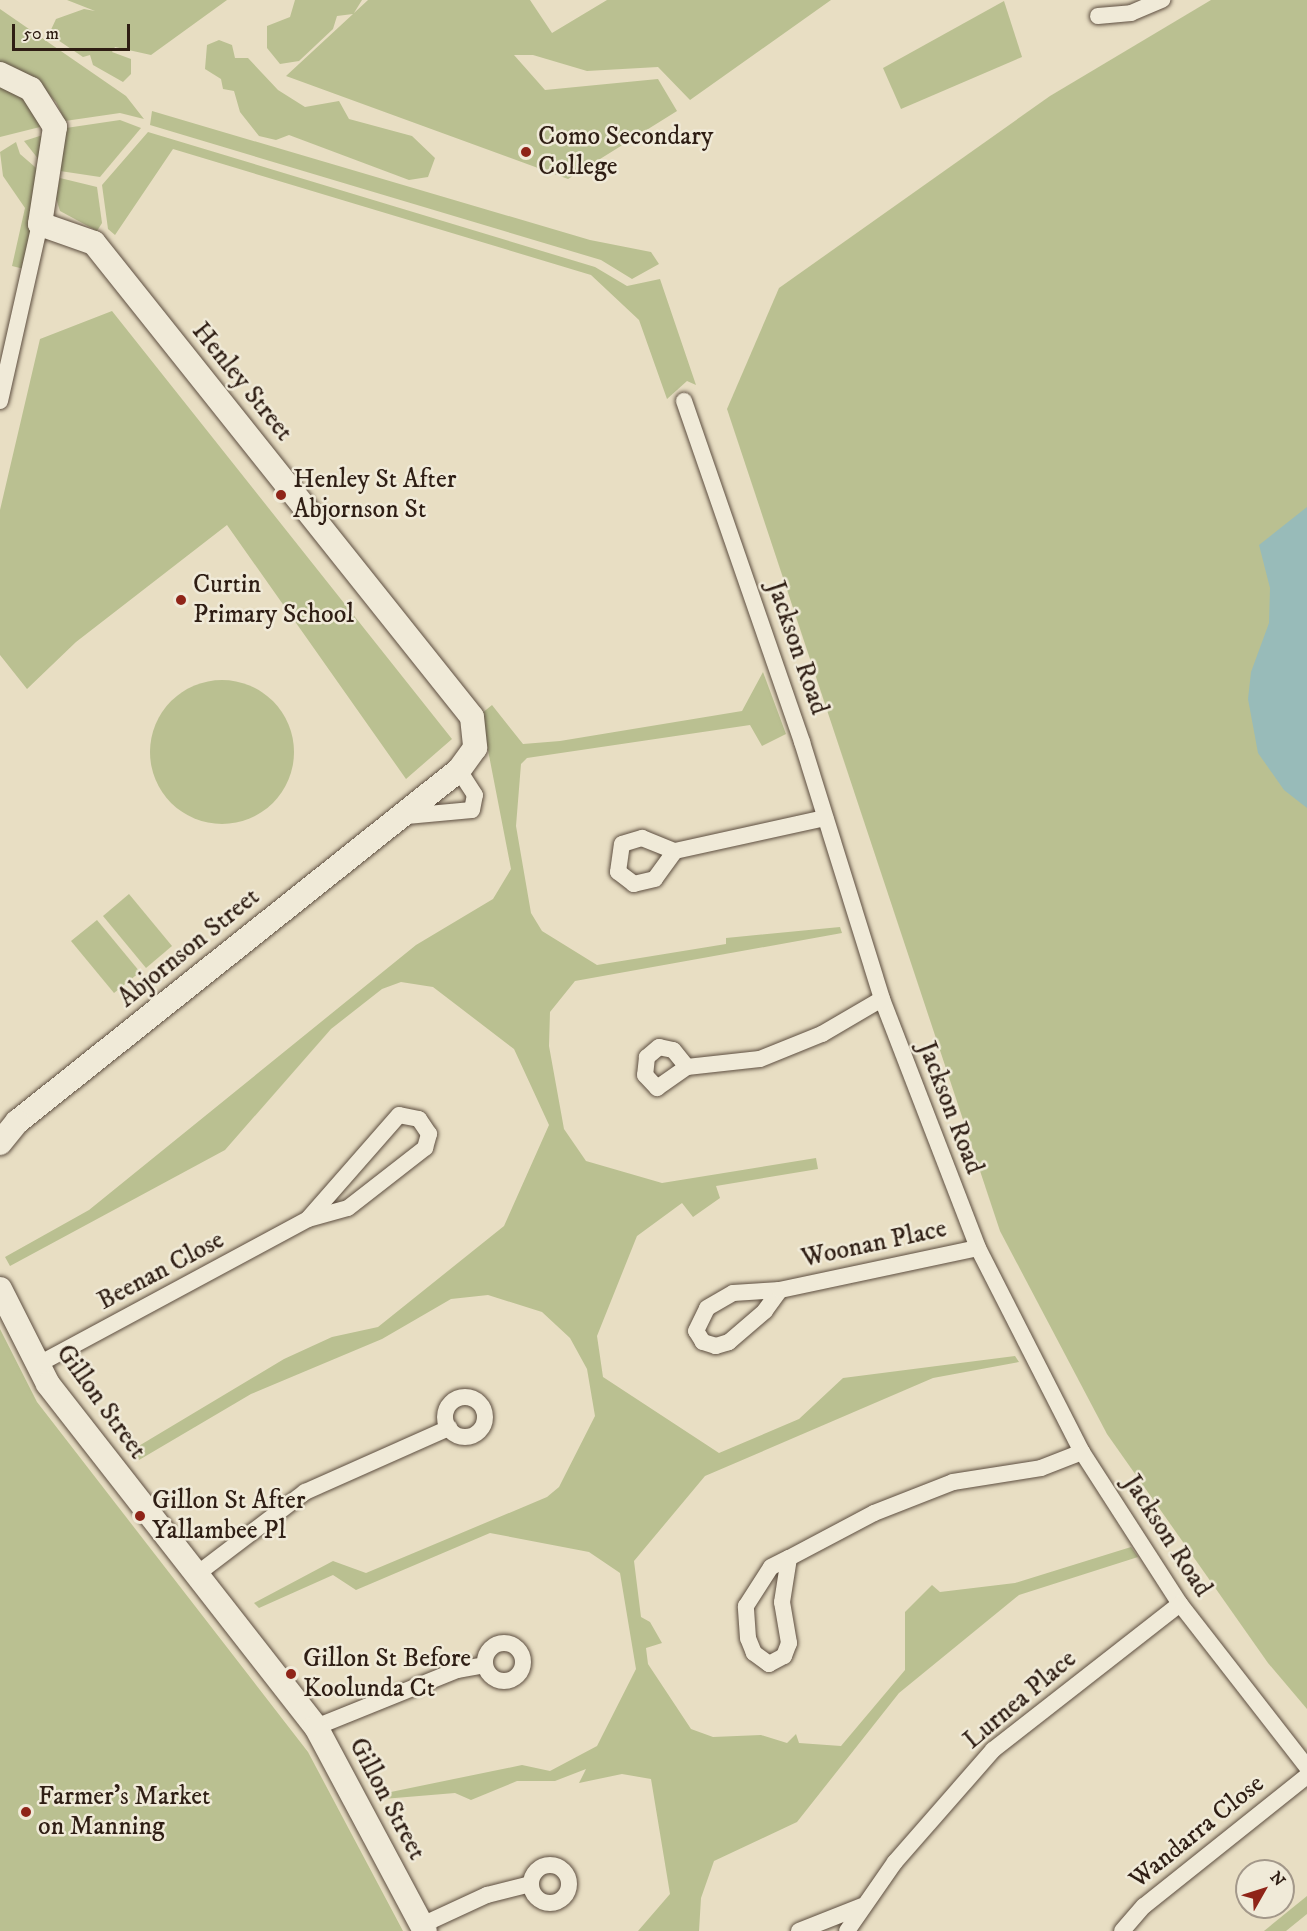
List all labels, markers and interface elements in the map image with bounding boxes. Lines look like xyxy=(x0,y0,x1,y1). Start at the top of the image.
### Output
scale bar xyxy=(15,12,134,50)
text: 50 m xyxy=(23,23,59,45)
place label: Como Secondary College xyxy=(538,121,713,182)
marker: Como Secondary College xyxy=(519,145,533,159)
street label: Henley Street xyxy=(185,316,299,448)
place label: Henley St After Abjornson St xyxy=(293,464,456,526)
marker: Henley St After Abjornson St xyxy=(274,488,288,502)
place label: Curtin Primary School xyxy=(193,569,354,630)
street label: Jackson Road xyxy=(760,577,834,719)
marker: Curtin Primary School xyxy=(174,593,188,607)
street label: Abjornson Street xyxy=(112,882,266,1014)
street label: Jackson Road xyxy=(910,1037,990,1179)
street label: Woonan Place xyxy=(799,1213,949,1275)
street label: Beenan Close xyxy=(92,1225,230,1317)
street label: Gillon Street xyxy=(49,1339,153,1465)
street label: Jackson Road xyxy=(1116,1469,1218,1603)
place label: Gillon St After Yallambee Pl xyxy=(152,1485,305,1546)
marker: Gillon St After Yallambee Pl xyxy=(133,1509,147,1523)
place label: Gillon St Before Koolunda Ct xyxy=(303,1643,471,1704)
street label: Lurnea Place xyxy=(957,1644,1083,1756)
marker: Gillon St Before Koolunda Ct xyxy=(284,1667,298,1681)
street label: Gillon Street xyxy=(342,1733,432,1865)
street label: Wandarra Close xyxy=(1123,1768,1271,1896)
place label: Farmer's Market on Manning xyxy=(38,1781,210,1842)
marker: Farmer's Market on Manning xyxy=(19,1805,33,1819)
north arrow xyxy=(1235,1859,1295,1919)
text: N xyxy=(1266,1868,1289,1890)

